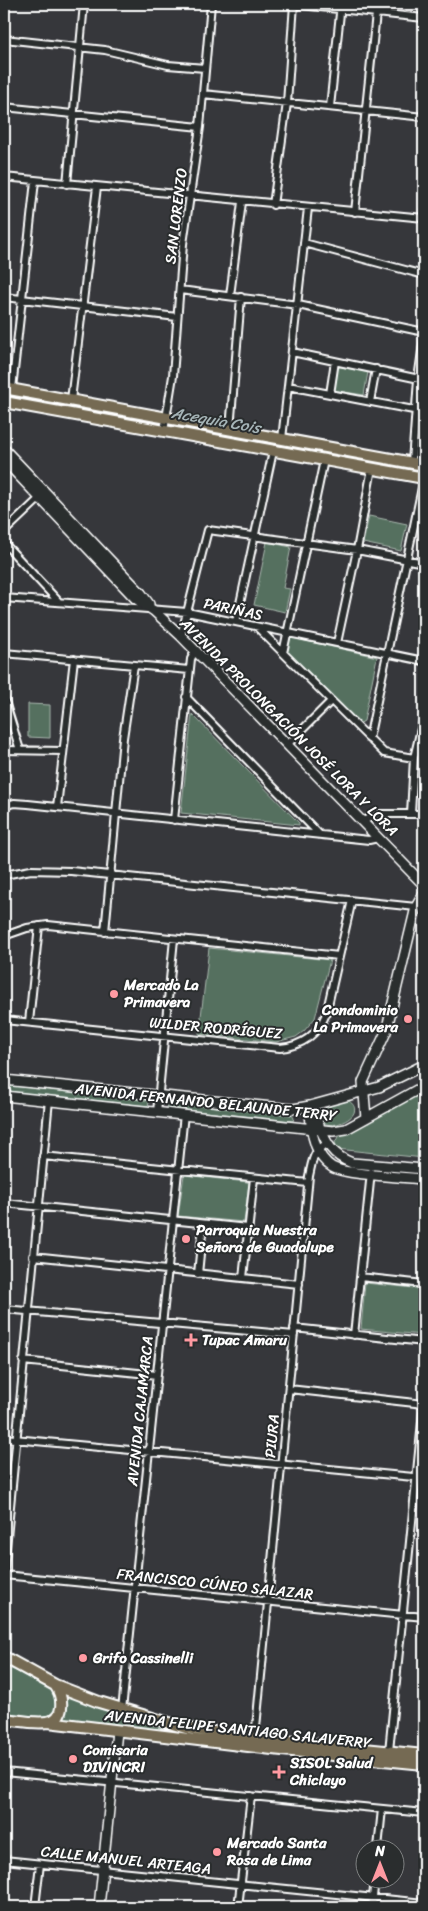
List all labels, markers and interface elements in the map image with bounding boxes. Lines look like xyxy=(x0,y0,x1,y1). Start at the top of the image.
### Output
street label: SAN LORENZO xyxy=(157,166,195,266)
water label: Acequia Cois xyxy=(168,398,265,443)
street label: PARIÑAS xyxy=(201,590,265,628)
street label: AVENIDA PROLONGACIÓN JOSÉ LORA Y LORA xyxy=(173,611,405,843)
place label: Mercado La Primavera xyxy=(123,972,199,1015)
marker: Mercado La Primavera xyxy=(108,988,120,1000)
place label: Condominio La Primavera xyxy=(313,997,398,1040)
street label: WILDER RODRÍGUEZ xyxy=(148,1009,284,1047)
marker: Condominio La Primavera xyxy=(402,1013,414,1025)
street label: AVENIDA FERNANDO BELAUNDE TERRY xyxy=(73,1075,340,1129)
place label: Parroquia Nuestra Señora de Guadalupe xyxy=(195,1217,335,1260)
marker: Parroquia Nuestra Señora de Guadalupe xyxy=(180,1233,192,1245)
place label: Tupac Amaru xyxy=(202,1327,288,1353)
marker: Tupac Amaru xyxy=(184,1333,198,1347)
street label: AVENIDA CAJAMARCA xyxy=(119,1335,161,1488)
street label: PIURA xyxy=(257,1413,287,1459)
street label: FRANCISCO CÚNEO SALAZAR xyxy=(116,1561,315,1607)
place label: Grifo Cassinelli xyxy=(92,1645,194,1671)
marker: Grifo Cassinelli xyxy=(77,1652,89,1664)
street label: AVENIDA FELIPE SANTIAGO SALAVERRY xyxy=(102,1702,374,1756)
place label: Comisaria DIVINCRI xyxy=(82,1737,148,1780)
place label: SISOL Salud Chiclayo xyxy=(289,1750,374,1793)
marker: Comisaria DIVINCRI xyxy=(67,1753,79,1765)
marker: SISOL Salud Chiclayo xyxy=(272,1765,286,1779)
place label: Mercado Santa Rosa de Lima xyxy=(226,1830,327,1873)
street label: CALLE MANUEL ARTEAGA xyxy=(40,1838,212,1882)
north arrow xyxy=(356,1838,406,1888)
text: N xyxy=(374,1839,385,1864)
marker: Mercado Santa Rosa de Lima xyxy=(211,1846,223,1858)

